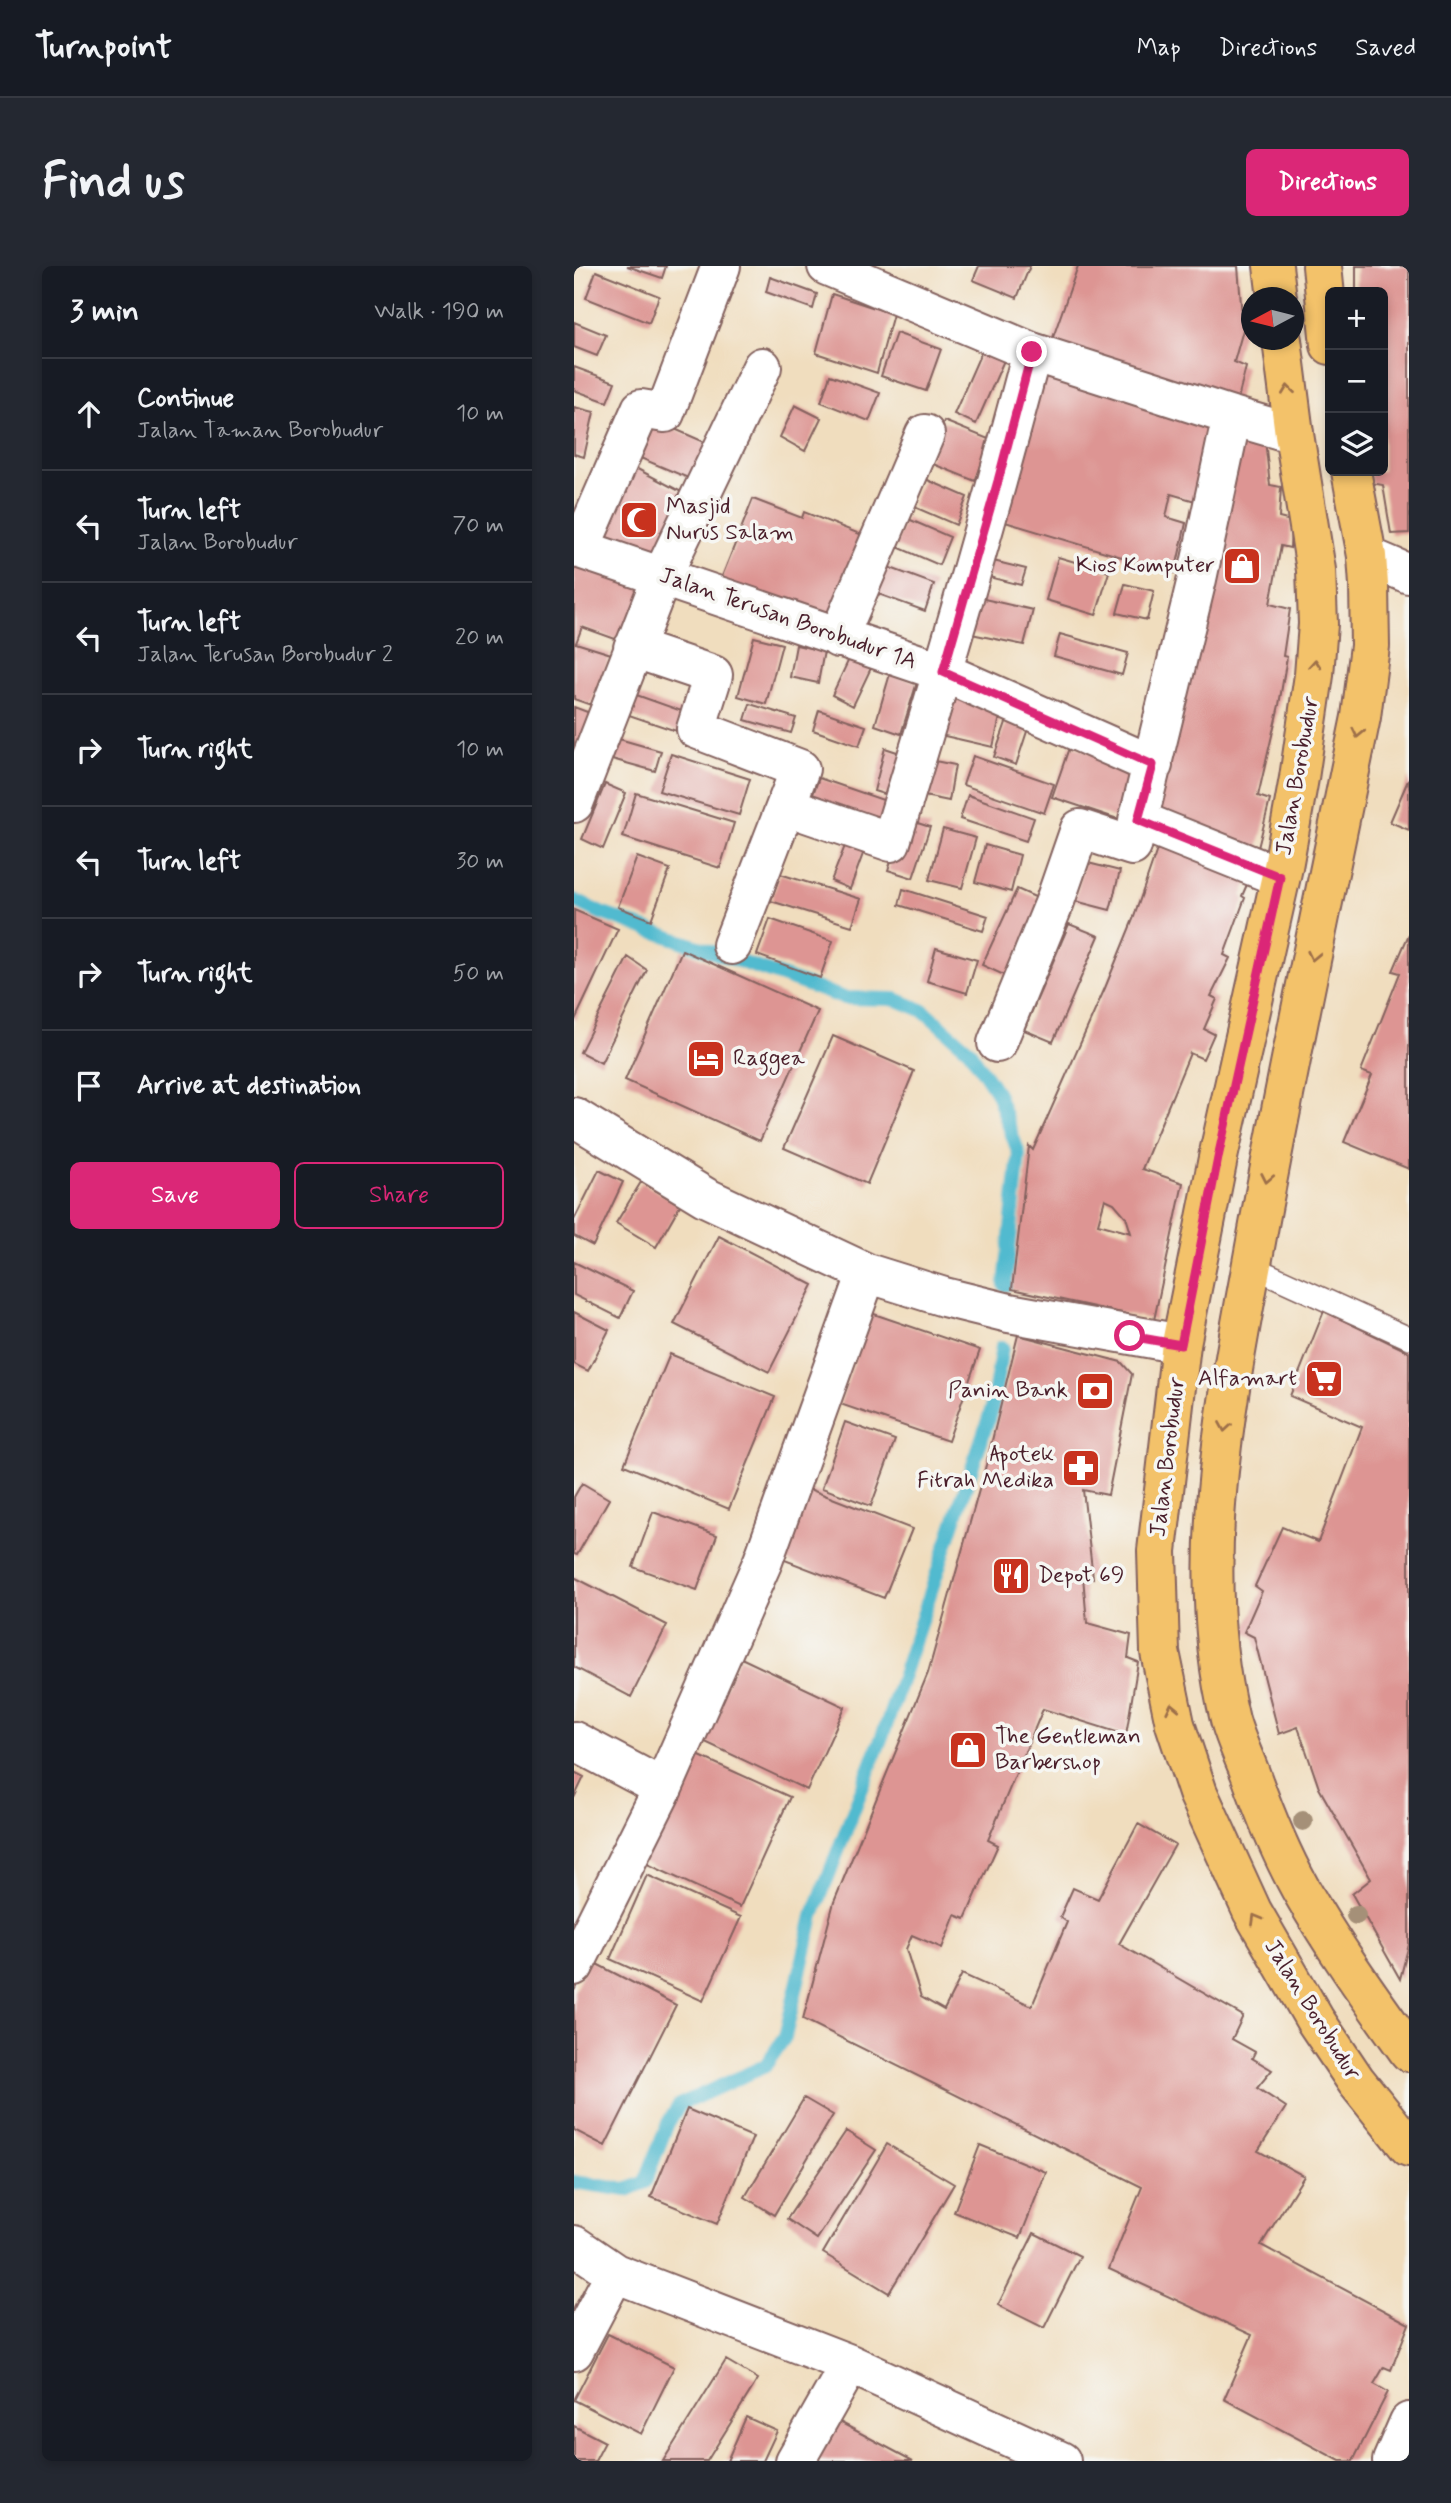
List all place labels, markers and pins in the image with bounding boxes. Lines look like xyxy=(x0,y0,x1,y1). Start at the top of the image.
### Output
place label: Masjid Nurus Salam xyxy=(666,492,794,548)
mosque icon: Masjid Nurus Salam xyxy=(618,499,660,541)
shop icon: Kios Komputer xyxy=(1221,545,1263,587)
place label: Kios Komputer xyxy=(1076,551,1215,581)
hotel icon: Raggea xyxy=(685,1038,727,1080)
place label: Raggea xyxy=(733,1044,805,1076)
supermarket icon: Alfamart xyxy=(1303,1358,1345,1400)
place label: Alfamart xyxy=(1198,1364,1297,1394)
bank icon: Panin Bank xyxy=(1074,1370,1116,1412)
place label: Panin Bank xyxy=(948,1376,1068,1406)
place label: Apotek Fitrah Medika xyxy=(917,1440,1054,1496)
pharmacy icon: Apotek Fitrah Medika xyxy=(1060,1447,1102,1489)
restaurant icon: Depot 69 xyxy=(990,1555,1032,1597)
place label: Depot 69 xyxy=(1038,1561,1124,1591)
place label: The Gentleman Barbershop xyxy=(995,1722,1141,1778)
shop icon: The Gentleman Barbershop xyxy=(947,1729,989,1771)

